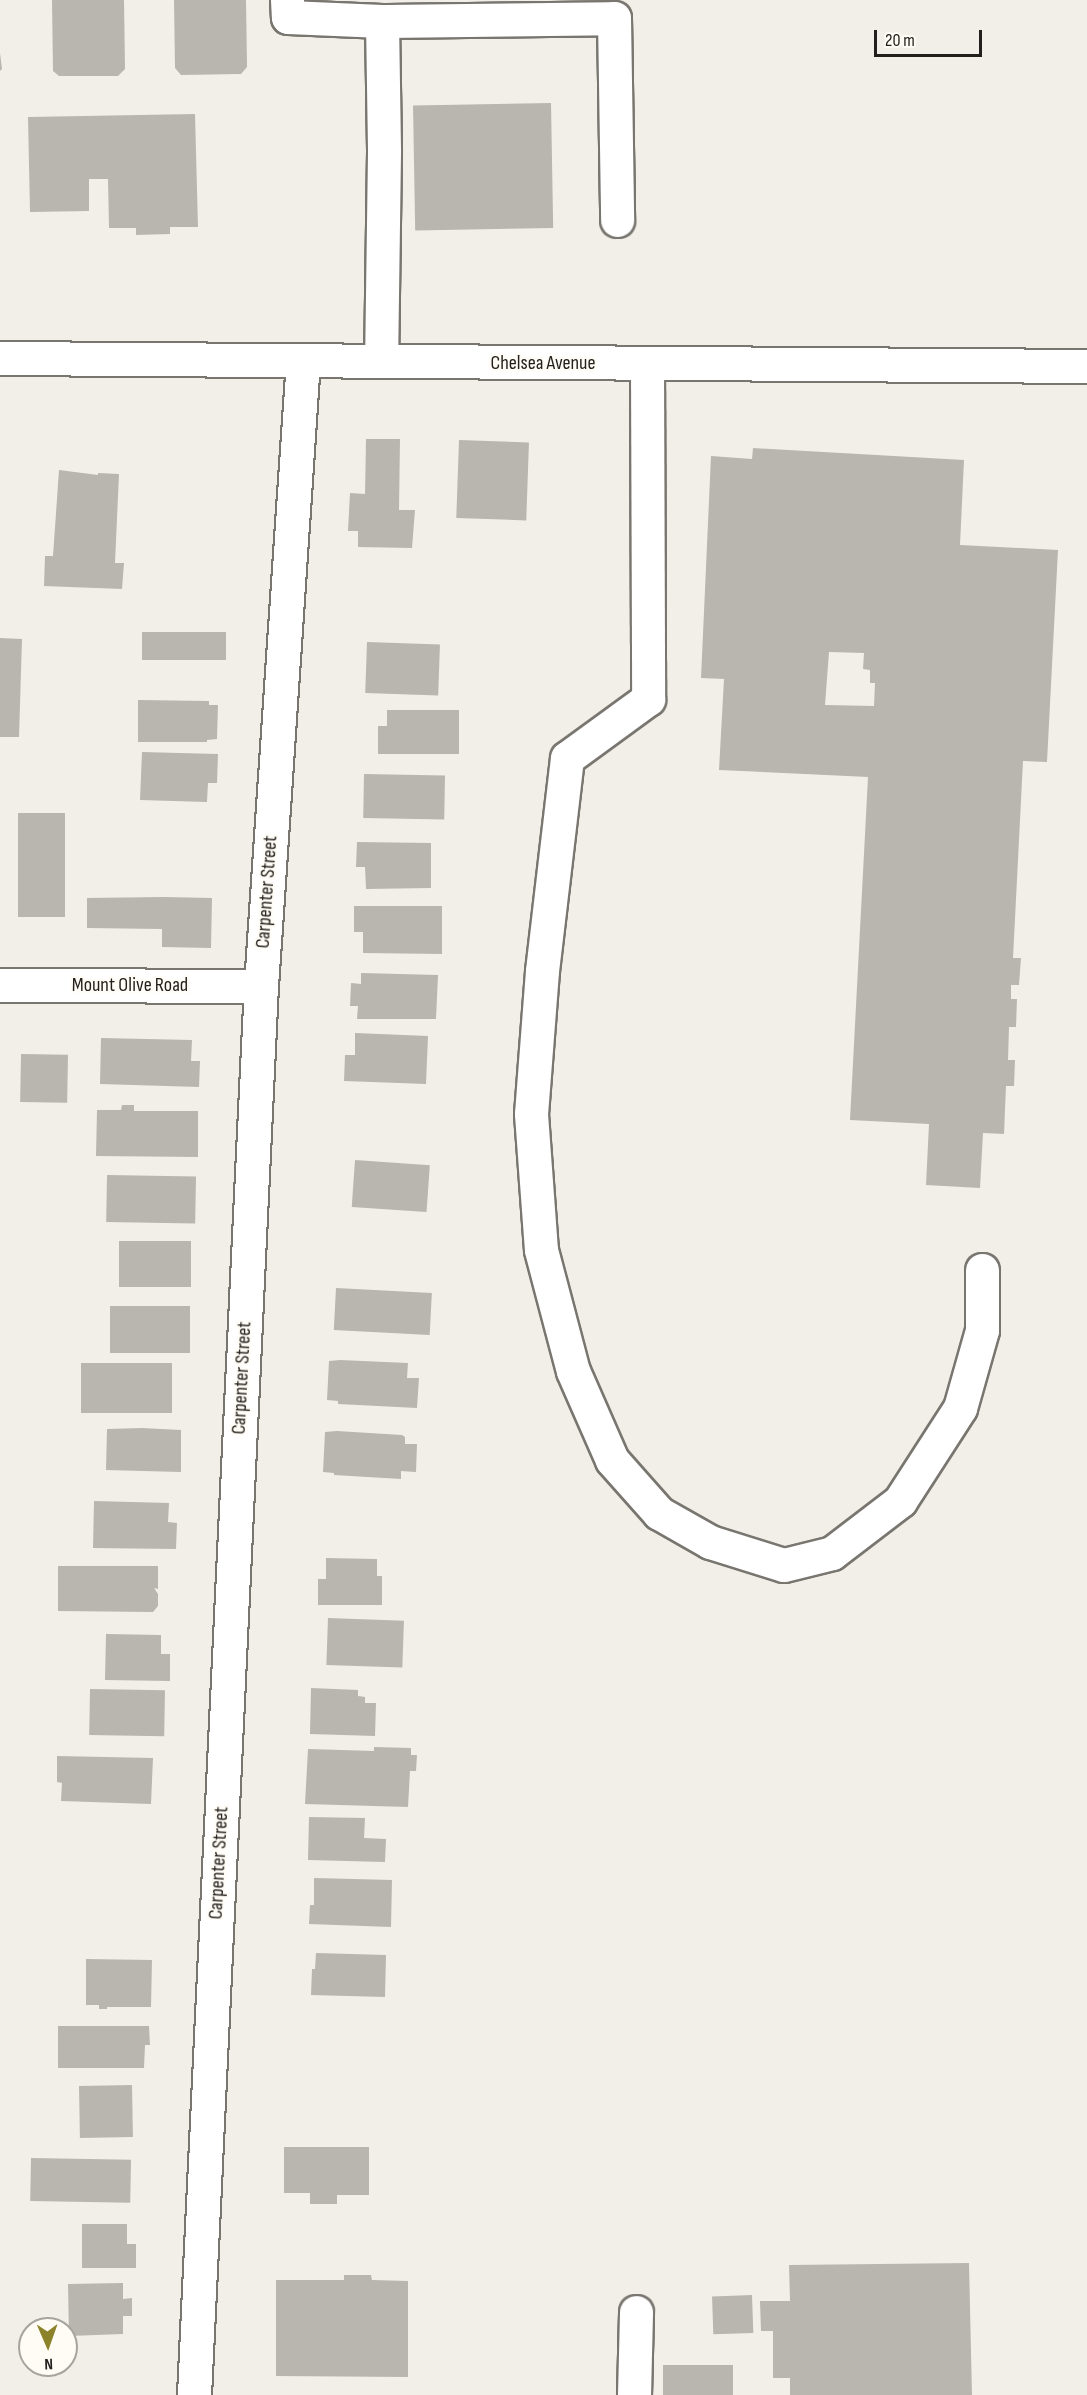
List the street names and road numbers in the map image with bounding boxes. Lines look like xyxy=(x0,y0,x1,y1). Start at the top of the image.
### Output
street label: Chelsea Avenue xyxy=(490,351,596,375)
street label: Carpenter Street xyxy=(251,835,283,949)
street label: Mount Olive Road xyxy=(72,973,188,997)
street label: Carpenter Street xyxy=(227,1321,257,1435)
street label: Carpenter Street xyxy=(204,1806,234,1920)

